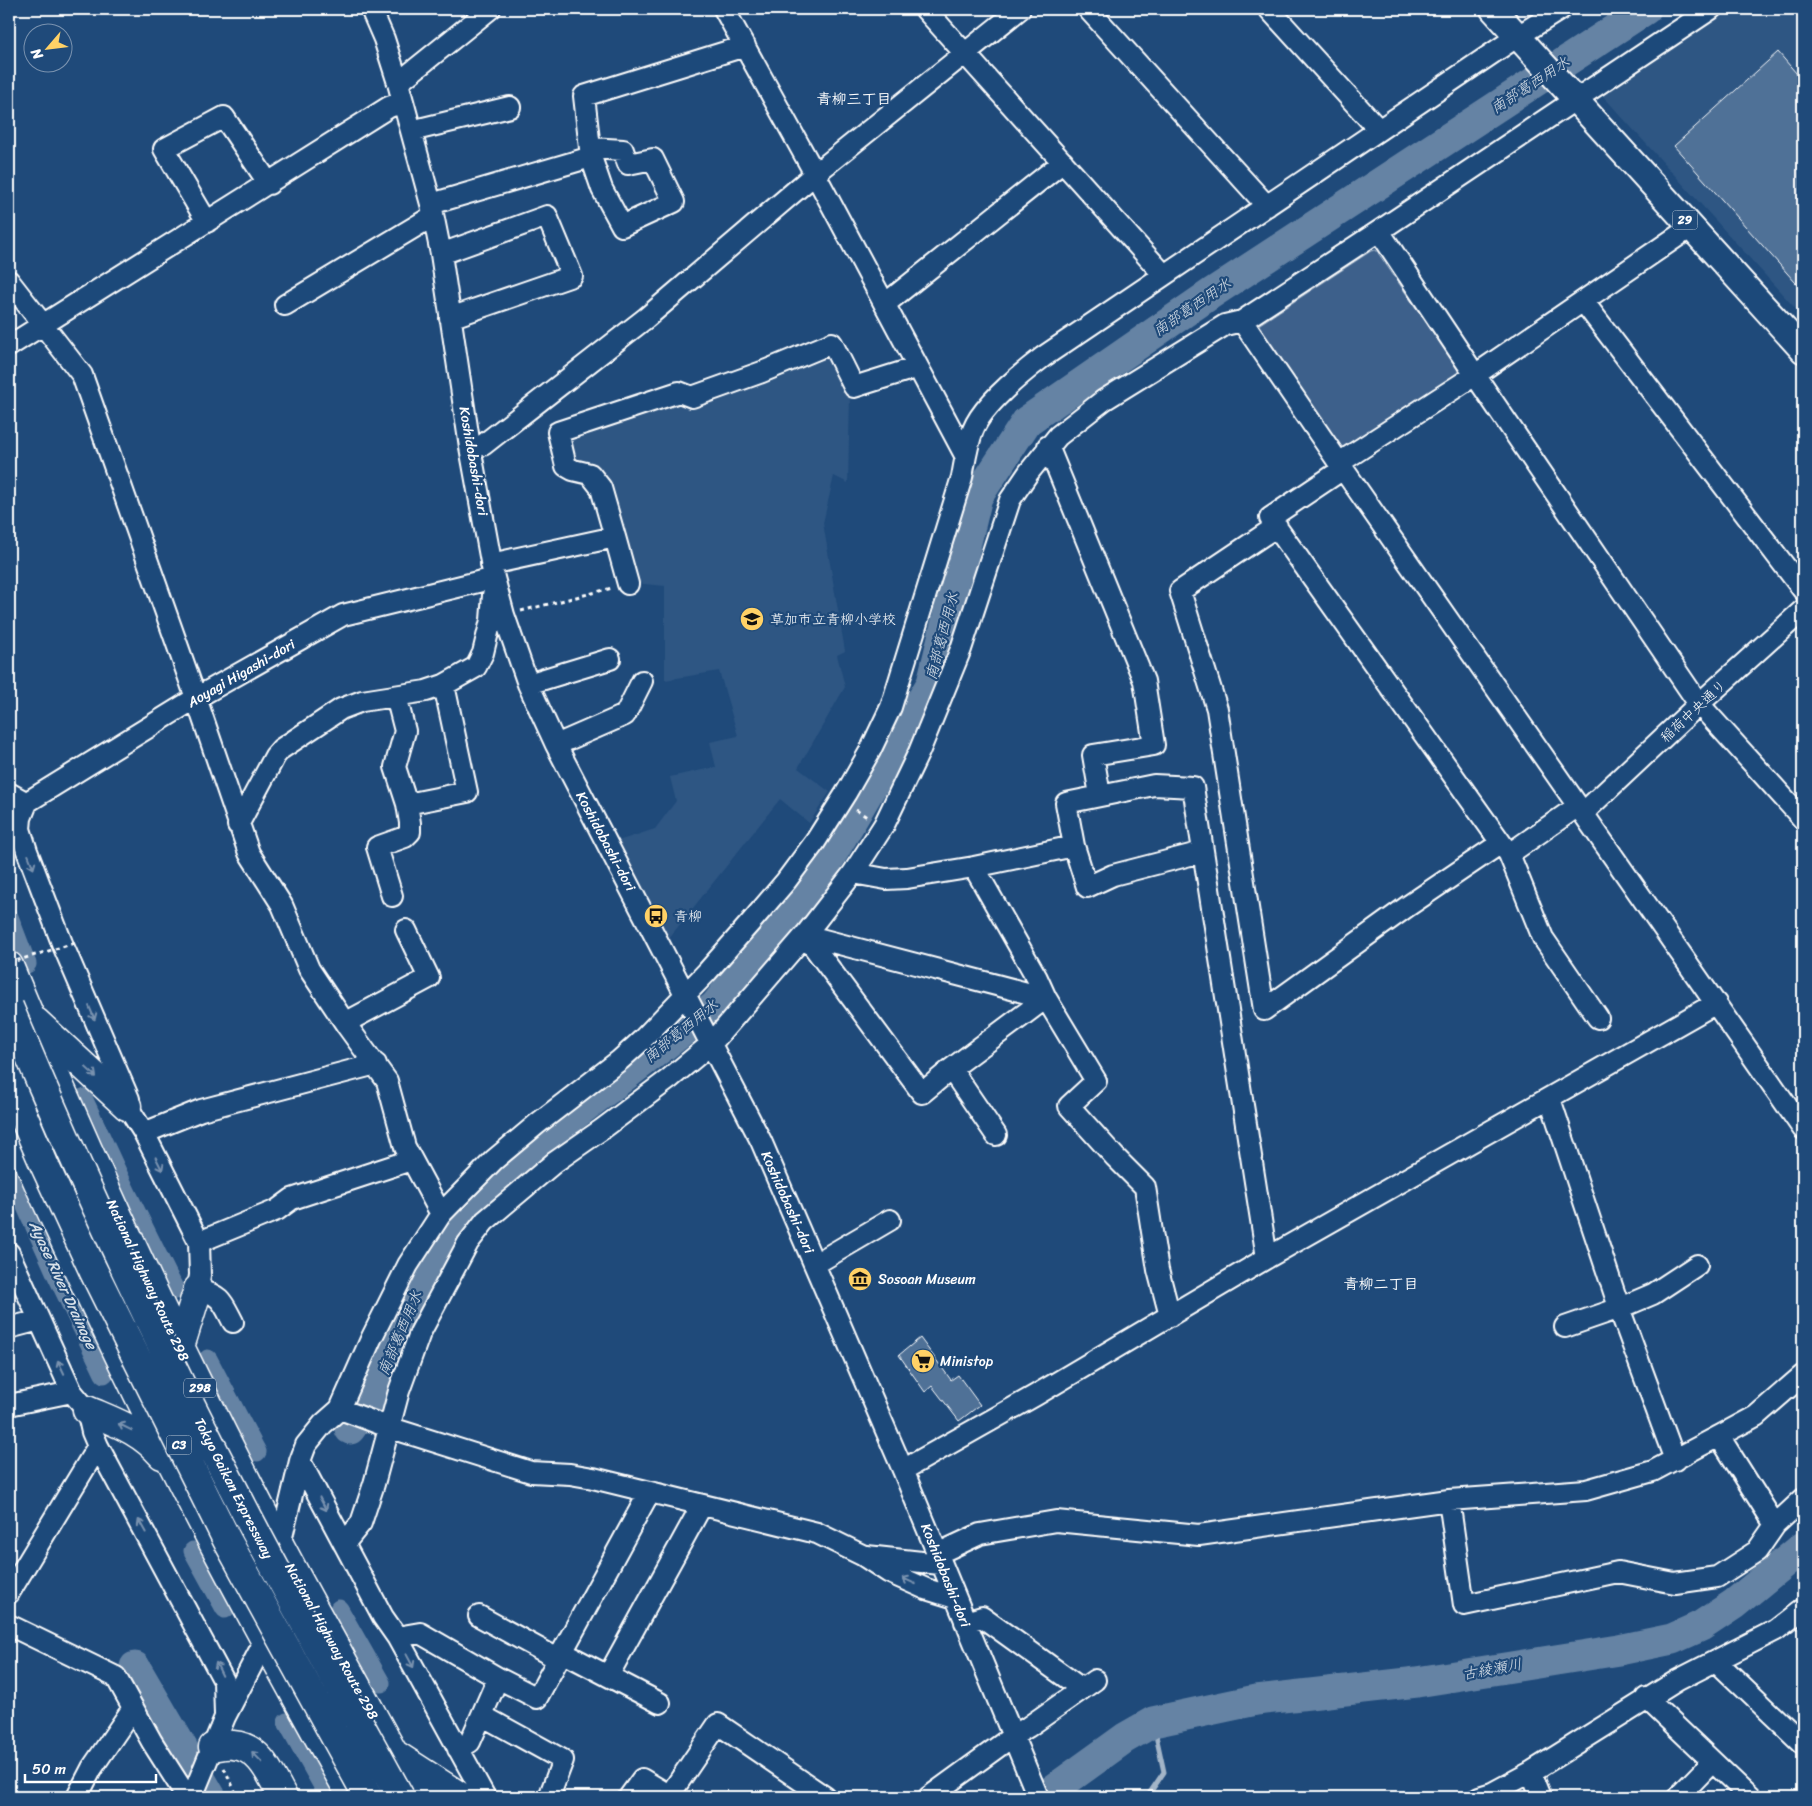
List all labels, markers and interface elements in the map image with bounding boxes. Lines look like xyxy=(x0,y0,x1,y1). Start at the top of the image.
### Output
north arrow xyxy=(22,22,72,72)
text: N xyxy=(24,43,51,65)
water label: 南部葛西用水 xyxy=(1485,50,1575,120)
district label: 青柳三丁目 xyxy=(816,86,892,112)
road number: 29 xyxy=(1672,210,1698,230)
water label: 南部葛西用水 xyxy=(1147,271,1237,343)
street label: Koshidobashi-dori xyxy=(452,405,496,519)
water label: 南部葛西用水 xyxy=(918,589,966,683)
school or university icon: 草加市立青柳小学校 xyxy=(739,606,765,632)
place label: 草加市立青柳小学校 xyxy=(770,607,896,632)
street label: Aoyagi Higashi-dori xyxy=(182,632,301,715)
street label: 稲荷中央通り xyxy=(1654,674,1733,749)
street label: Koshidobashi-dori xyxy=(569,787,643,897)
one-way arrow xyxy=(27,854,36,869)
bus stop icon: 青柳 xyxy=(643,903,669,929)
place label: 青柳 xyxy=(674,904,702,929)
water label: 南部葛西用水 xyxy=(638,993,724,1069)
one-way arrow xyxy=(88,1005,98,1020)
one-way arrow xyxy=(84,1067,97,1078)
street label: Koshidobashi-dori xyxy=(754,1147,822,1259)
one-way arrow xyxy=(155,1156,164,1171)
street label: National Highway Route 298 xyxy=(99,1195,196,1366)
water label: Ayase River Drainage xyxy=(21,1215,105,1355)
museum icon: Sosoan Museum xyxy=(847,1266,873,1292)
place label: Sosoan Museum xyxy=(878,1267,976,1292)
district label: 青柳二丁目 xyxy=(1343,1271,1419,1297)
water label: 南部葛西用水 xyxy=(370,1286,430,1380)
supermarket icon: Ministop xyxy=(910,1348,936,1374)
place label: Ministop xyxy=(940,1349,994,1374)
one-way arrow xyxy=(55,1360,65,1375)
road number: 298 xyxy=(184,1379,216,1398)
street label: Tokyo Gaikan Expressway xyxy=(187,1413,280,1564)
one-way arrow xyxy=(118,1422,133,1431)
road number: C3 xyxy=(166,1436,192,1454)
one-way arrow xyxy=(319,1496,328,1511)
street label: Koshidobashi-dori xyxy=(913,1519,978,1632)
one-way arrow xyxy=(136,1520,146,1534)
street label: National Highway Route 298 xyxy=(278,1558,386,1725)
one-way arrow xyxy=(902,1576,917,1586)
water label: 古綾瀬川 xyxy=(1460,1651,1524,1687)
one-way arrow xyxy=(405,1654,415,1668)
one-way arrow xyxy=(214,1662,223,1677)
scale bar xyxy=(25,1751,156,1783)
one-way arrow xyxy=(251,1751,263,1763)
text: 50 m xyxy=(32,1756,67,1782)

